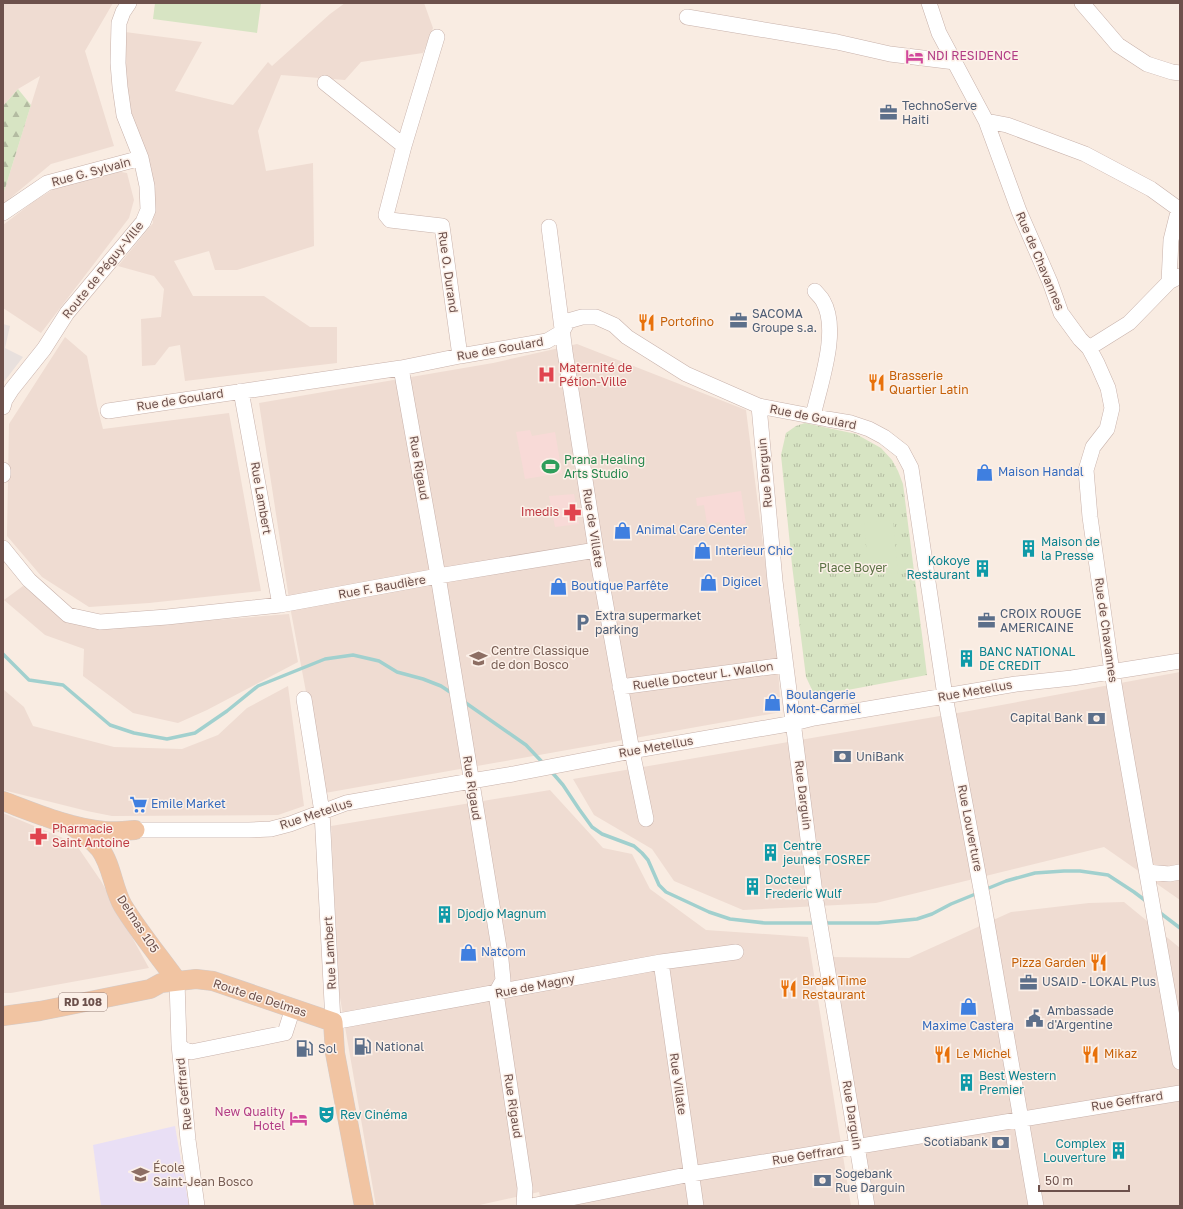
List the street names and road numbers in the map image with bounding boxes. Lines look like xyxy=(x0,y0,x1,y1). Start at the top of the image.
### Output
street label: Rue G. Sylvain xyxy=(50,154,132,189)
street label: Rue de Chavannes xyxy=(1013,209,1068,312)
street label: Route de Péguy-Ville xyxy=(59,218,146,321)
street label: Rue O. Durand xyxy=(435,230,462,314)
street label: Rue de Goulard xyxy=(455,333,545,364)
street label: Rue de Goulard xyxy=(135,385,225,414)
street label: Rue de Goulard xyxy=(768,401,858,432)
street label: Rue Rigaud xyxy=(406,434,433,501)
street label: Rue Darguin xyxy=(754,437,775,509)
street label: Rue Lambert xyxy=(248,460,275,536)
street label: Rue de Villate xyxy=(580,487,607,569)
street label: Rue F. Baudière xyxy=(337,571,427,602)
street label: Rue de Chavannes xyxy=(1092,577,1121,683)
street label: Ruelle Docteur L. Wallon xyxy=(632,658,774,693)
street label: Rue Metellus xyxy=(936,677,1013,704)
street label: Rue Metellus xyxy=(617,733,694,760)
street label: Rue Rigaud xyxy=(460,754,485,821)
street label: Rue Darguin xyxy=(792,759,815,831)
street label: Rue Louverture xyxy=(955,783,986,873)
street label: Rue Metellus xyxy=(278,795,354,832)
street label: Delmas 105 xyxy=(114,892,163,956)
street label: Rue Lambert xyxy=(320,916,339,990)
street label: Rue de Magny xyxy=(494,970,576,1001)
street label: Route de Delmas xyxy=(211,975,309,1020)
road number: RD 108 xyxy=(59,993,107,1011)
street label: Rue Villate xyxy=(667,1052,690,1116)
street label: Rue Geffrard xyxy=(172,1057,195,1131)
street label: Rue Rigaud xyxy=(501,1072,526,1139)
street label: Rue Darguin xyxy=(840,1079,865,1151)
street label: Rue Geffrard xyxy=(1090,1087,1164,1114)
street label: Rue Geffrard xyxy=(771,1141,845,1168)

